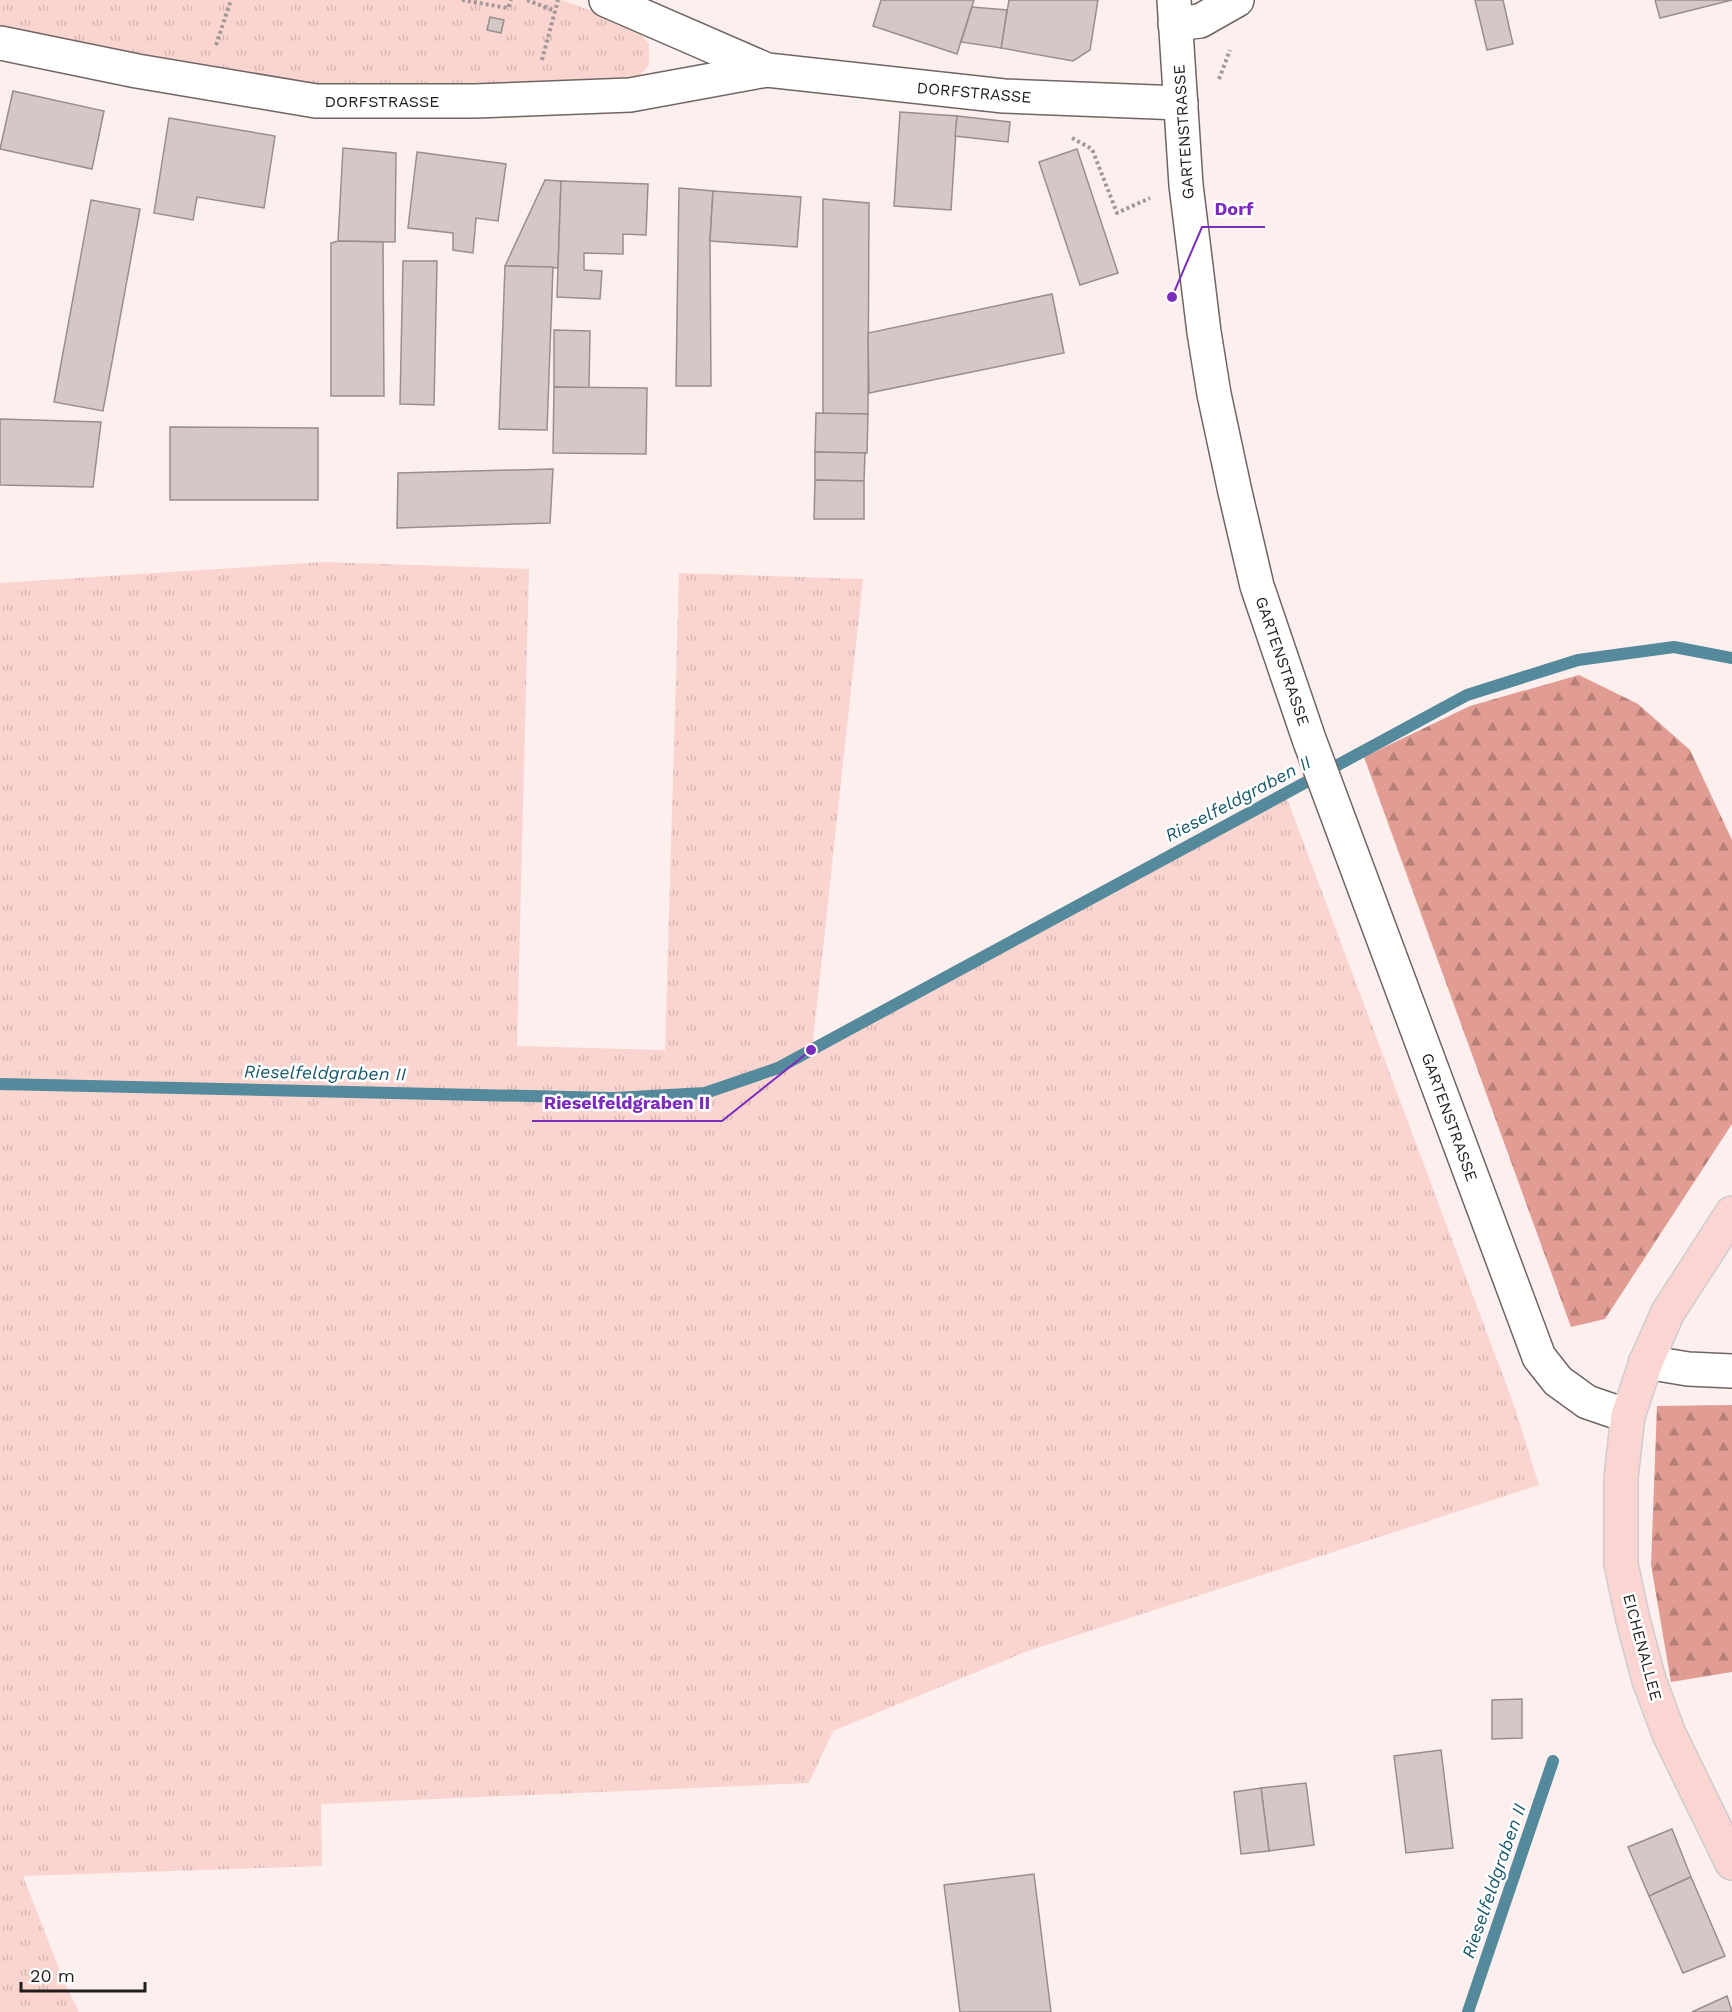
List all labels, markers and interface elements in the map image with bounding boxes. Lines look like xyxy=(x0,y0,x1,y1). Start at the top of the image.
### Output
street label: GARTENSTRASSE xyxy=(1169,64,1198,200)
street label: DORFSTRASSE xyxy=(916,78,1032,107)
street label: DORFSTRASSE xyxy=(324,92,440,111)
callout: Dorf xyxy=(1202,191,1265,227)
text: Dorf xyxy=(1214,198,1254,219)
street label: GARTENSTRASSE xyxy=(1252,594,1314,728)
water label: Rieselfeldgraben II xyxy=(1161,751,1315,846)
street label: GARTENSTRASSE xyxy=(1417,1050,1482,1184)
water label: Rieselfeldgraben II xyxy=(244,1061,407,1084)
callout: Rieselfeldgraben II xyxy=(532,1085,722,1121)
text: Rieselfeldgraben II xyxy=(544,1092,710,1113)
street label: EICHENALLEE xyxy=(1619,1592,1666,1703)
water label: Rieselfeldgraben II xyxy=(1457,1800,1530,1961)
scale bar xyxy=(21,1955,146,1993)
text: 20 m xyxy=(30,1965,75,1986)

